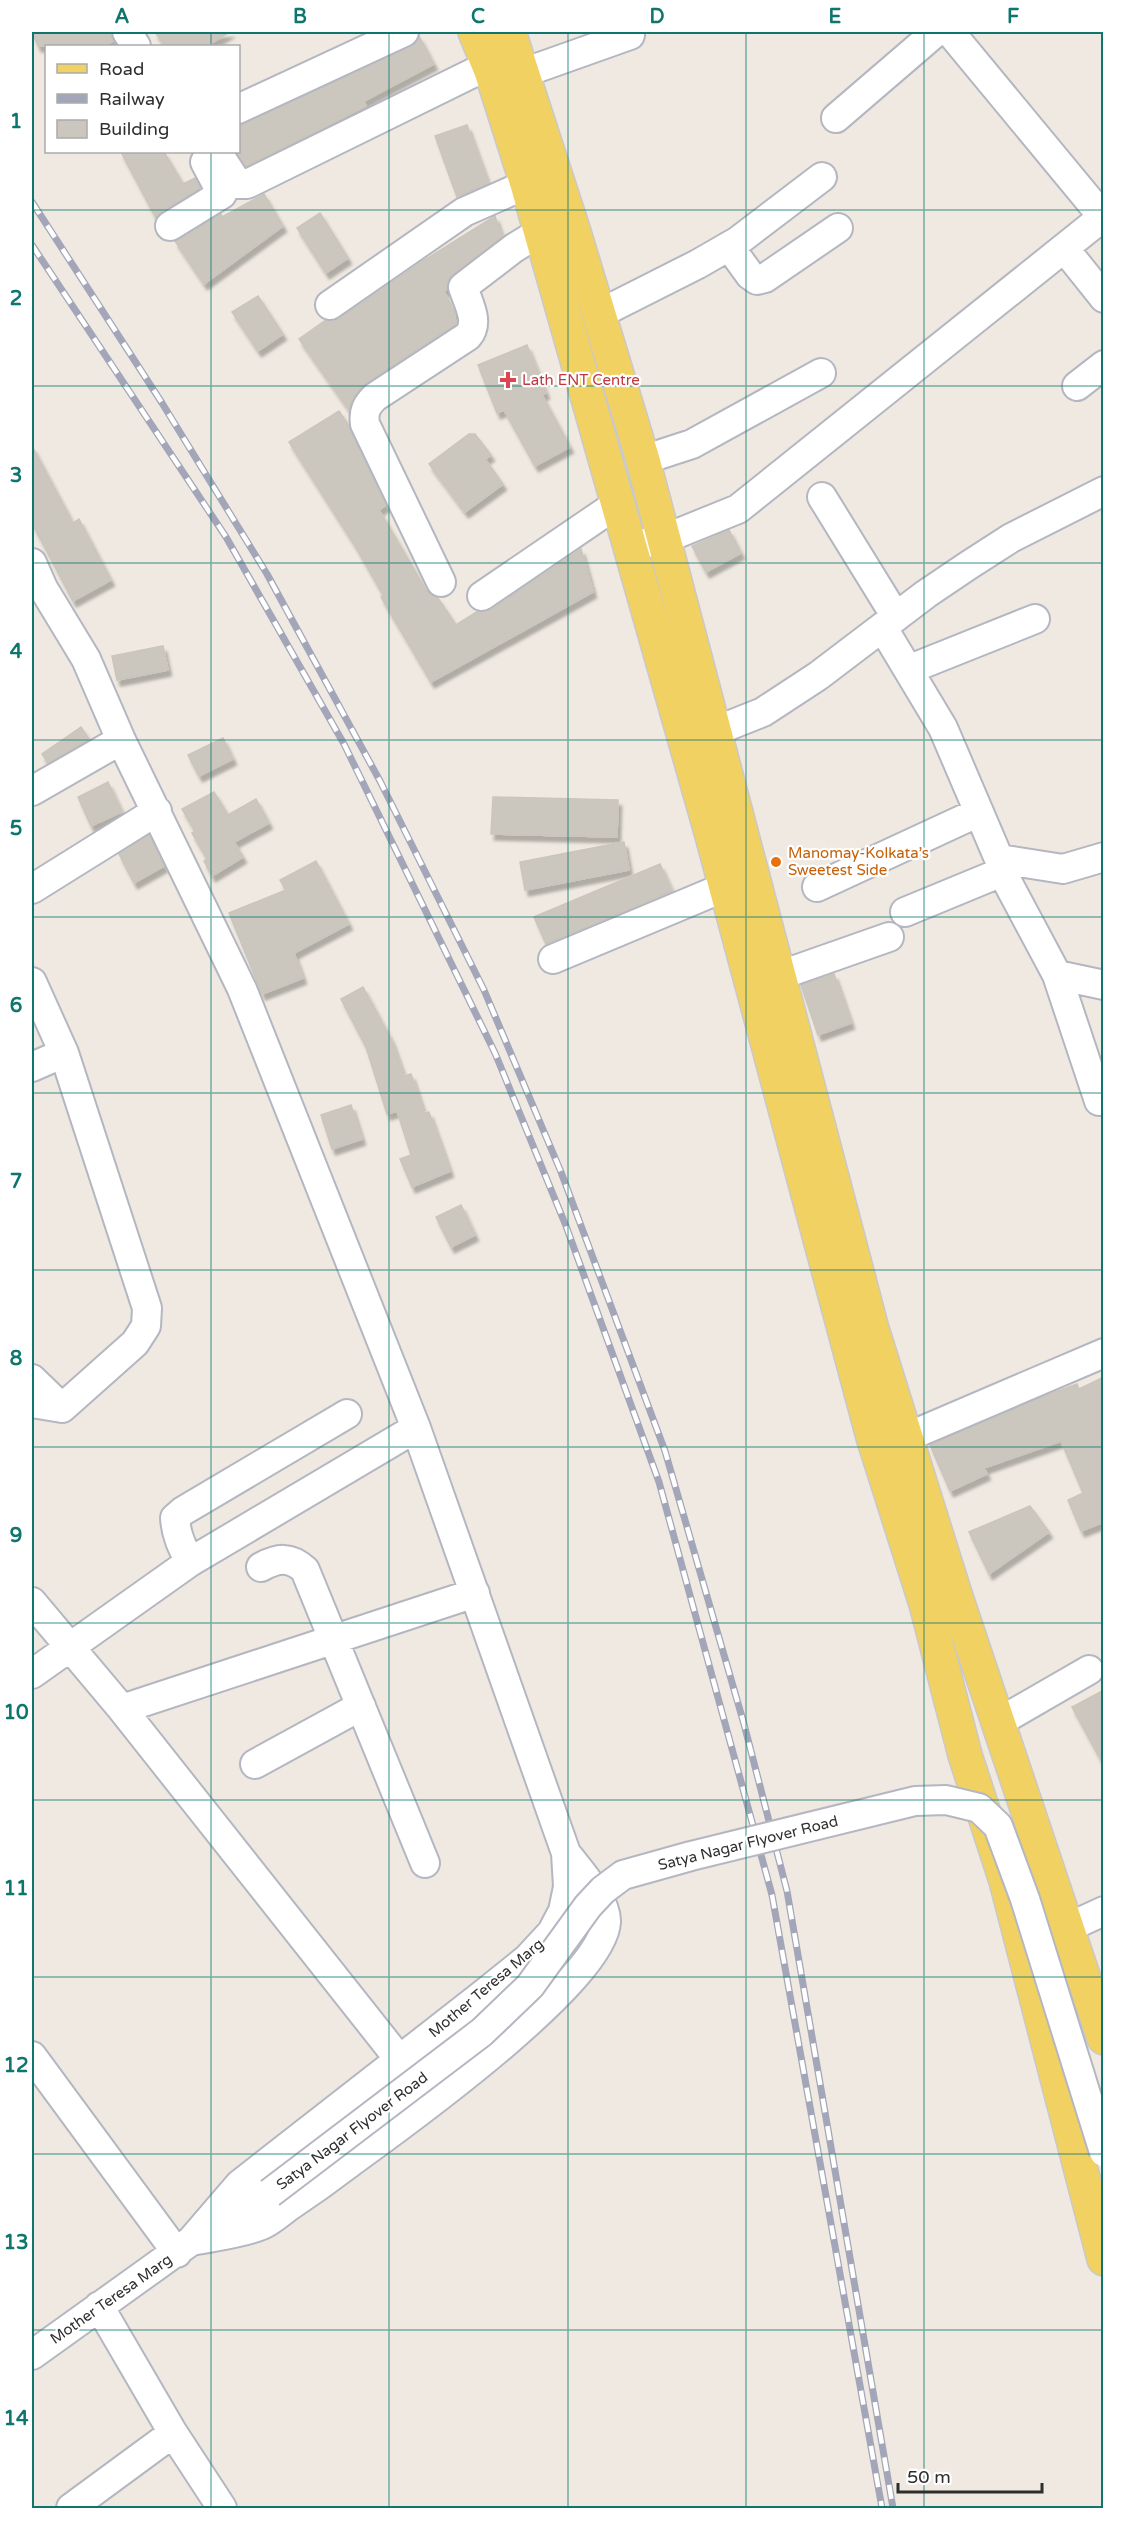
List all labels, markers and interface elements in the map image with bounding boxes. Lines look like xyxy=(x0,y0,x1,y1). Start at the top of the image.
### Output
text: A xyxy=(115,5,130,29)
text: B xyxy=(293,5,307,29)
text: C xyxy=(471,5,485,29)
text: D xyxy=(649,5,665,29)
text: E xyxy=(829,5,842,29)
text: F xyxy=(1007,5,1019,29)
legend xyxy=(45,45,240,153)
text: Road xyxy=(99,58,144,80)
text: Railway xyxy=(99,88,165,110)
text: 1 xyxy=(10,110,22,134)
text: Building xyxy=(99,118,169,140)
text: 2 xyxy=(10,287,22,311)
marker: Lath ENT Centre xyxy=(499,371,517,389)
place label: Lath ENT Centre xyxy=(522,371,640,389)
text: 3 xyxy=(10,464,22,488)
text: 4 xyxy=(10,640,23,664)
text: 5 xyxy=(10,817,22,841)
place label: Manomay-Kolkata’s Sweetest Side xyxy=(788,844,929,879)
marker: Manomay-Kolkata’s Sweetest Side xyxy=(769,855,783,869)
text: 6 xyxy=(10,994,22,1018)
text: 7 xyxy=(10,1170,22,1194)
text: 8 xyxy=(10,1347,22,1371)
text: 9 xyxy=(10,1524,22,1548)
text: 10 xyxy=(3,1701,29,1725)
street label: Satya Nagar Flyover Road xyxy=(656,1812,840,1874)
text: 11 xyxy=(3,1877,29,1901)
street label: Mother Teresa Marg xyxy=(425,1935,547,2041)
text: 12 xyxy=(3,2054,29,2078)
street label: Satya Nagar Flyover Road xyxy=(273,2068,431,2194)
text: 13 xyxy=(3,2231,29,2255)
street label: Mother Teresa Marg xyxy=(47,2250,175,2348)
text: 14 xyxy=(3,2407,29,2431)
scale bar xyxy=(898,2456,1042,2494)
text: 50 m xyxy=(907,2466,951,2488)

